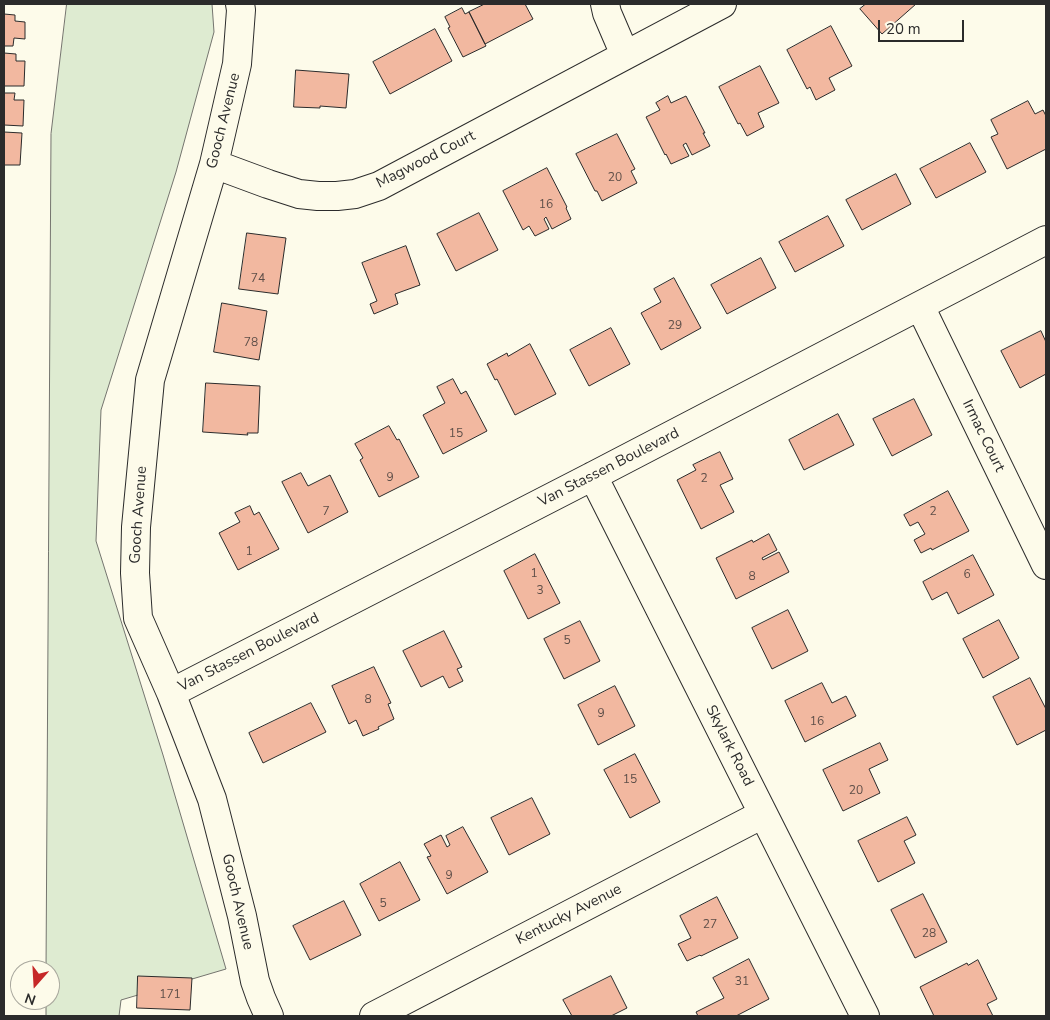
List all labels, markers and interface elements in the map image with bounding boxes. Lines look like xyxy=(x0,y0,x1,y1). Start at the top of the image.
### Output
scale bar xyxy=(880,10,966,42)
text: 20 m xyxy=(886,19,921,39)
street label: Gooch Avenue xyxy=(203,71,245,171)
street label: Magwood Court xyxy=(373,127,479,193)
house number: 20 xyxy=(608,171,622,185)
house number: 16 xyxy=(539,198,553,212)
house number: 74 xyxy=(251,272,265,286)
house number: 29 xyxy=(668,319,682,333)
house number: 78 xyxy=(244,336,258,350)
street label: Irmac Court xyxy=(958,397,1008,475)
street label: Van Stassen Boulevard xyxy=(536,425,682,511)
house number: 15 xyxy=(449,427,463,441)
street label: Gooch Avenue xyxy=(127,466,151,564)
house number: 9 xyxy=(386,471,394,485)
house number: 2 xyxy=(700,472,708,486)
house number: 7 xyxy=(322,505,330,519)
house number: 2 xyxy=(929,505,937,519)
house number: 1 xyxy=(245,545,253,559)
house number: 1 xyxy=(530,567,538,581)
house number: 6 xyxy=(963,568,971,582)
house number: 8 xyxy=(748,570,756,584)
house number: 3 xyxy=(536,584,544,598)
street label: Van Stassen Boulevard xyxy=(176,610,322,696)
house number: 5 xyxy=(563,634,571,648)
house number: 8 xyxy=(364,693,372,707)
street label: Skylark Road xyxy=(701,703,757,789)
house number: 9 xyxy=(597,707,605,721)
house number: 16 xyxy=(810,715,824,729)
house number: 15 xyxy=(623,773,637,787)
house number: 20 xyxy=(849,784,863,798)
street label: Gooch Avenue xyxy=(217,852,257,952)
house number: 9 xyxy=(445,869,453,883)
street label: Kentucky Avenue xyxy=(513,881,625,949)
house number: 5 xyxy=(379,897,387,911)
house number: 27 xyxy=(703,918,717,932)
house number: 28 xyxy=(922,927,936,941)
north arrow xyxy=(10,960,60,1010)
house number: 31 xyxy=(735,975,749,989)
text: N xyxy=(22,988,38,1009)
house number: 171 xyxy=(159,988,181,1002)

